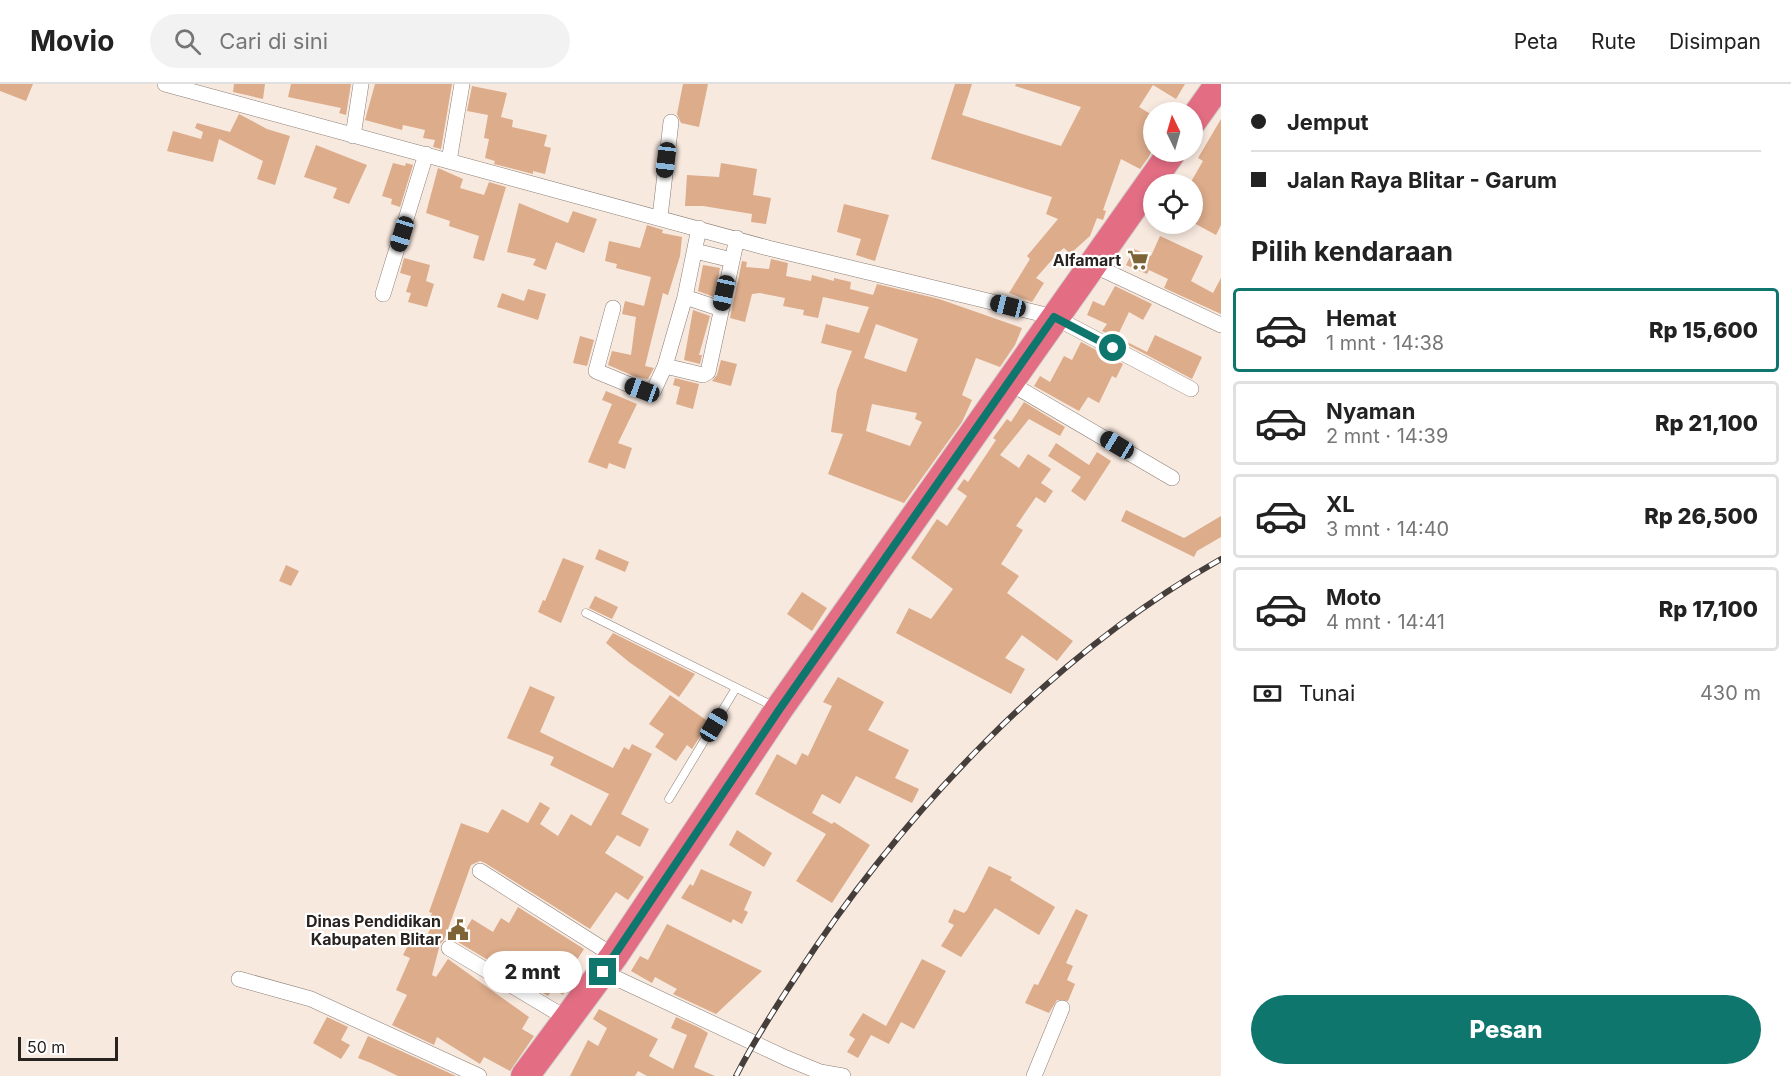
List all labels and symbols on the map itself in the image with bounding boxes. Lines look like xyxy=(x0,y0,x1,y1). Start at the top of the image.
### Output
north arrow xyxy=(1143,102,1203,162)
car xyxy=(655,141,677,179)
car xyxy=(388,214,416,254)
supermarket icon: Alfamart xyxy=(1126,248,1150,272)
place label: Alfamart xyxy=(1053,250,1121,270)
car xyxy=(711,274,737,312)
car xyxy=(988,293,1028,319)
route start xyxy=(1099,334,1126,361)
car xyxy=(622,375,662,405)
car xyxy=(1097,428,1137,462)
car xyxy=(697,705,731,745)
place label: Dinas Pendidikan Kabupaten Blitar xyxy=(306,911,441,949)
public building icon: Dinas Pendidikan Kabupaten Blitar xyxy=(446,918,470,942)
callout: 2 mnt xyxy=(483,951,582,993)
route end xyxy=(589,958,616,985)
scale bar xyxy=(18,1034,118,1062)

